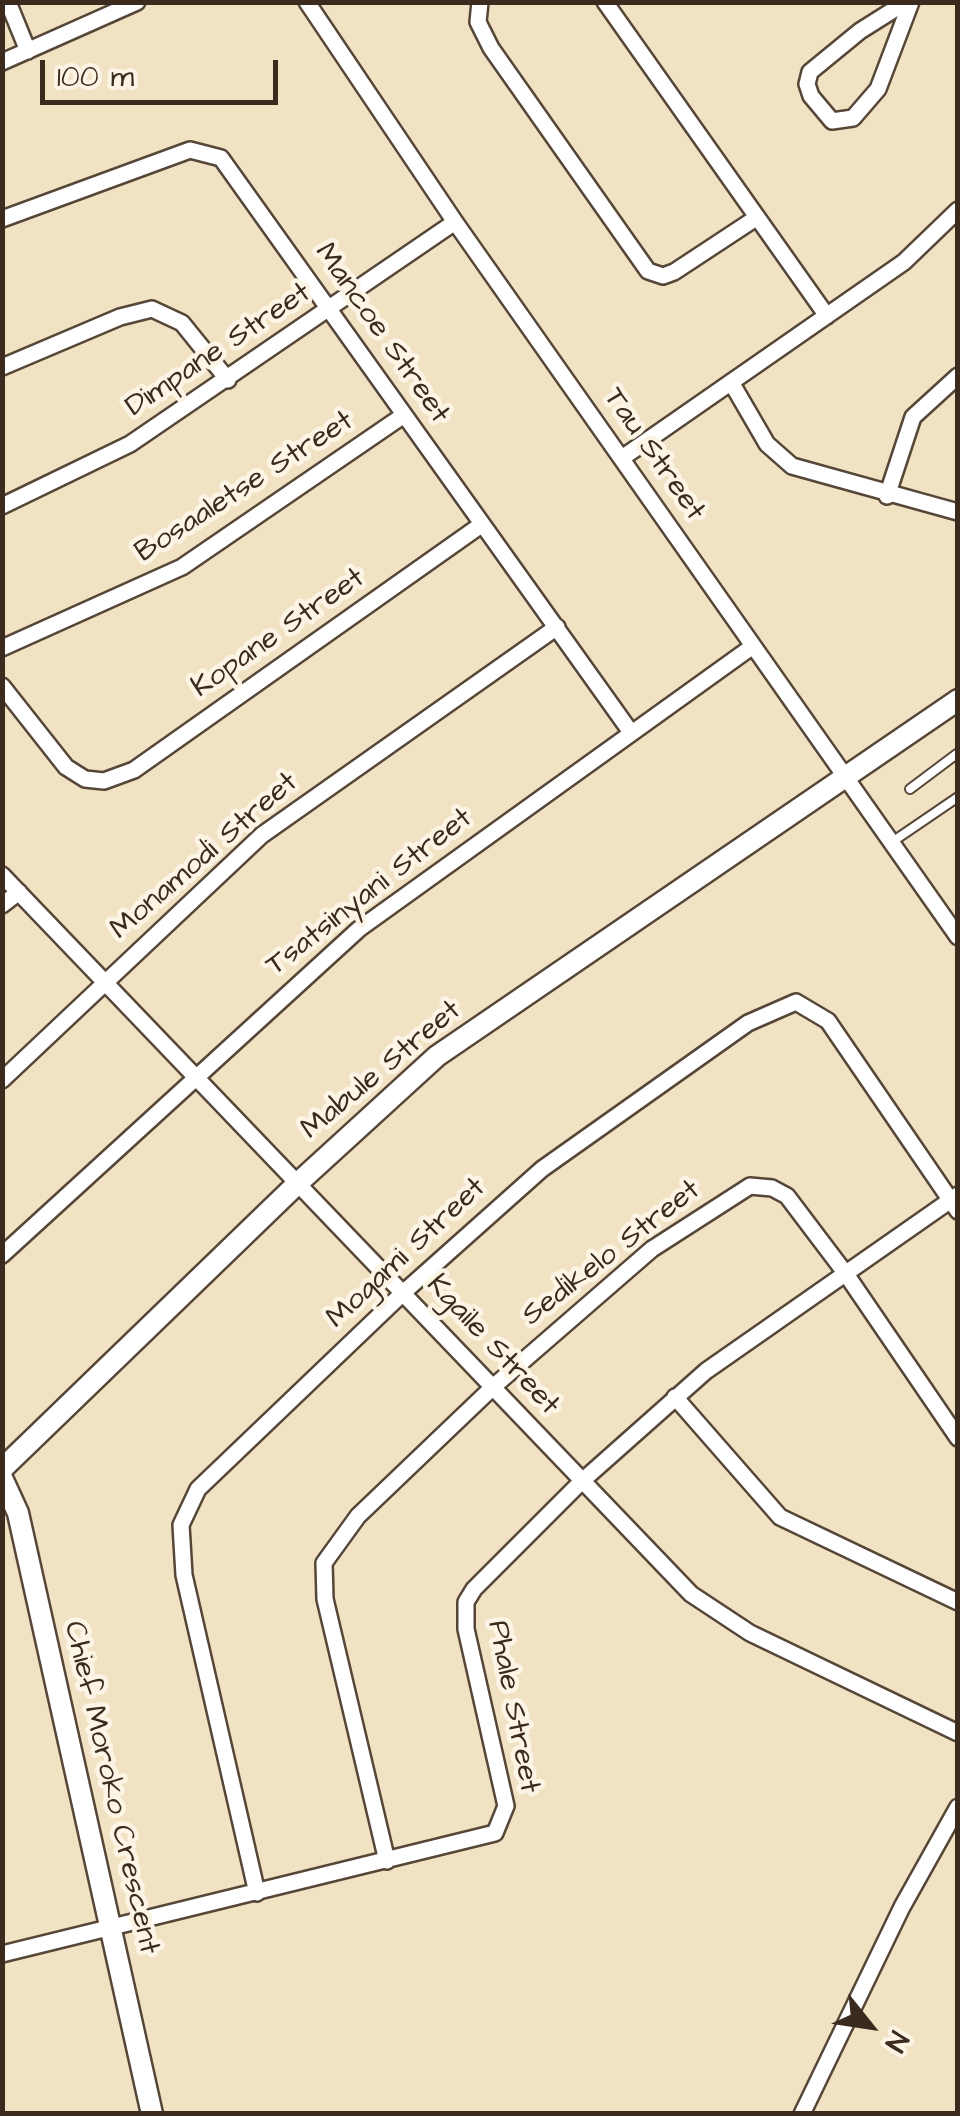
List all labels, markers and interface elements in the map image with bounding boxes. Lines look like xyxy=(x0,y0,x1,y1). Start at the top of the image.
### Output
scale bar xyxy=(45,40,282,102)
text: 100 m xyxy=(57,56,134,98)
street label: Mancoe Street xyxy=(306,237,456,431)
street label: Dimpane Street xyxy=(120,276,318,426)
street label: Tau Street xyxy=(594,382,712,528)
street label: Bosaaletse Street xyxy=(129,404,361,572)
street label: Kopane Street xyxy=(186,561,372,707)
street label: Monamodi Street xyxy=(104,766,306,948)
street label: Tsatsinyani Street xyxy=(260,801,480,985)
street label: Mabule Street xyxy=(295,994,469,1148)
street label: Mogami Street xyxy=(320,1171,494,1337)
street label: Sedikelo Street xyxy=(516,1173,708,1335)
street label: Kgaile Street xyxy=(418,1268,566,1424)
street label: Chief Moroko Crescent xyxy=(54,1618,166,1958)
street label: Phale Street xyxy=(478,1618,546,1796)
north arrow xyxy=(820,1976,920,2076)
text: N xyxy=(875,2024,918,2059)

